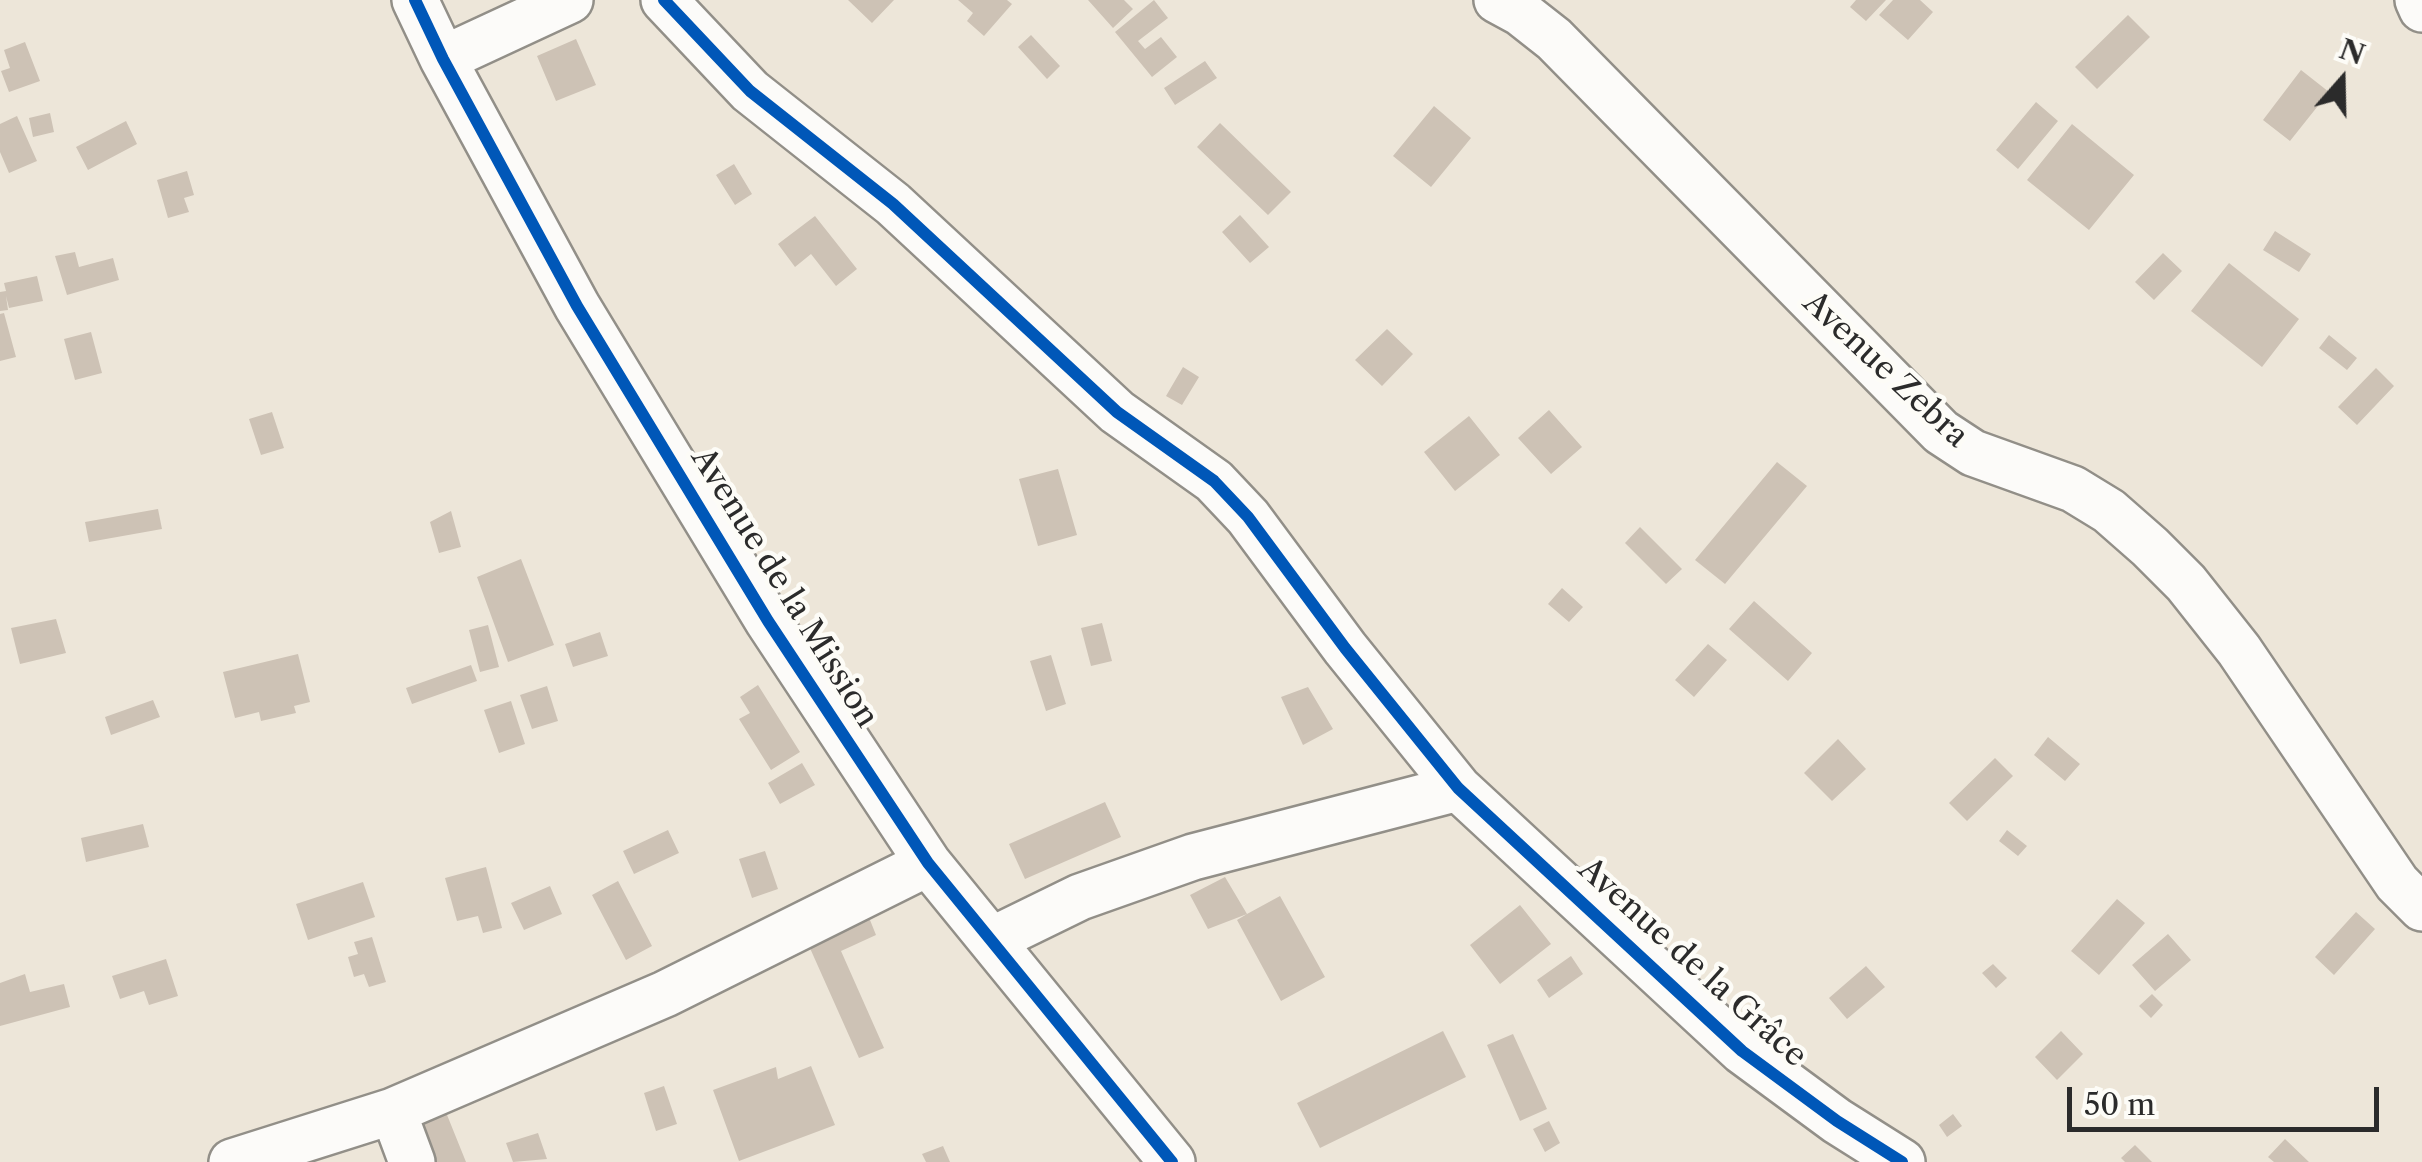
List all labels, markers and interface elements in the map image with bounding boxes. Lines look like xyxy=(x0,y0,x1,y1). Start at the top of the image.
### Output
north arrow xyxy=(2292,30,2392,130)
text: N xyxy=(2335,32,2370,72)
street label: Avenue Zebra xyxy=(1795,284,1975,456)
street label: Avenue de la Mission xyxy=(682,441,886,735)
street label: Avenue de la Grâce xyxy=(1570,850,1814,1076)
scale bar xyxy=(2072,1067,2384,1129)
text: 50 m xyxy=(2084,1086,2155,1123)

